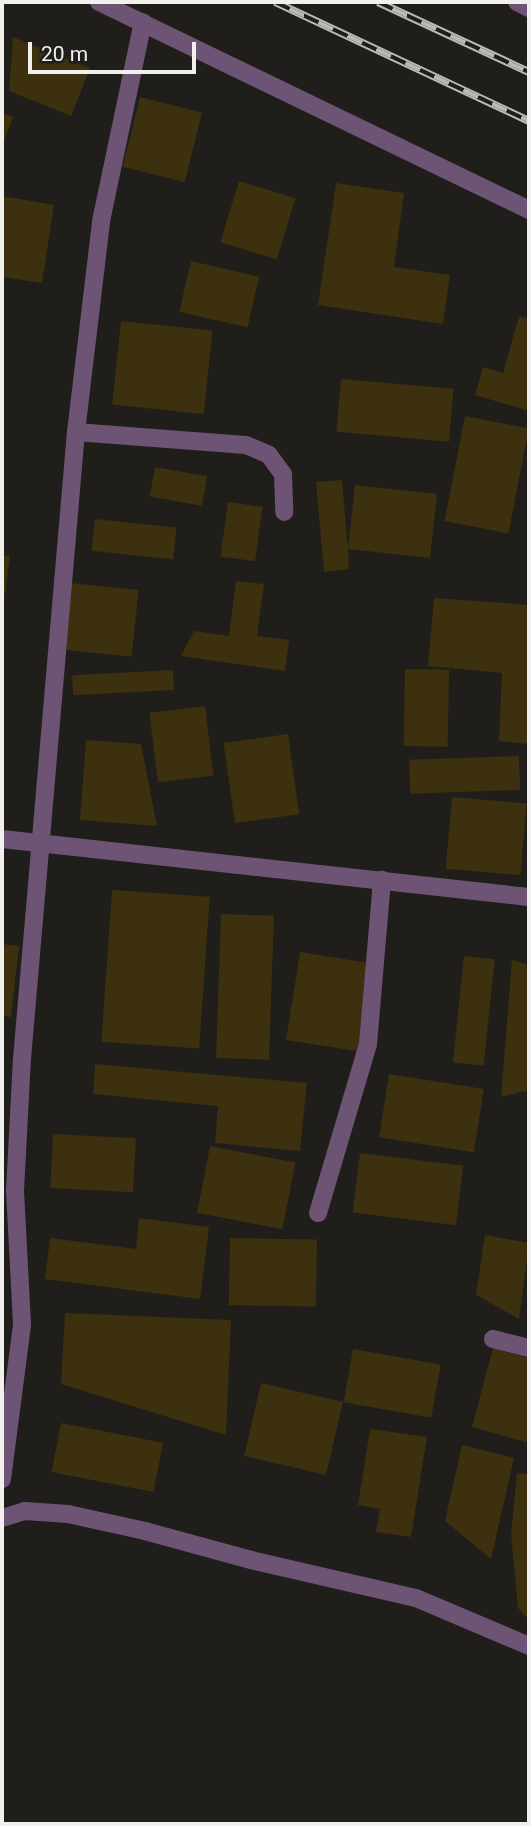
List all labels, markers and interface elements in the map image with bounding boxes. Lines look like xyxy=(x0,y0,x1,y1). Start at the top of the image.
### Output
scale bar xyxy=(32,28,200,72)
text: 20 m xyxy=(41,42,88,66)

